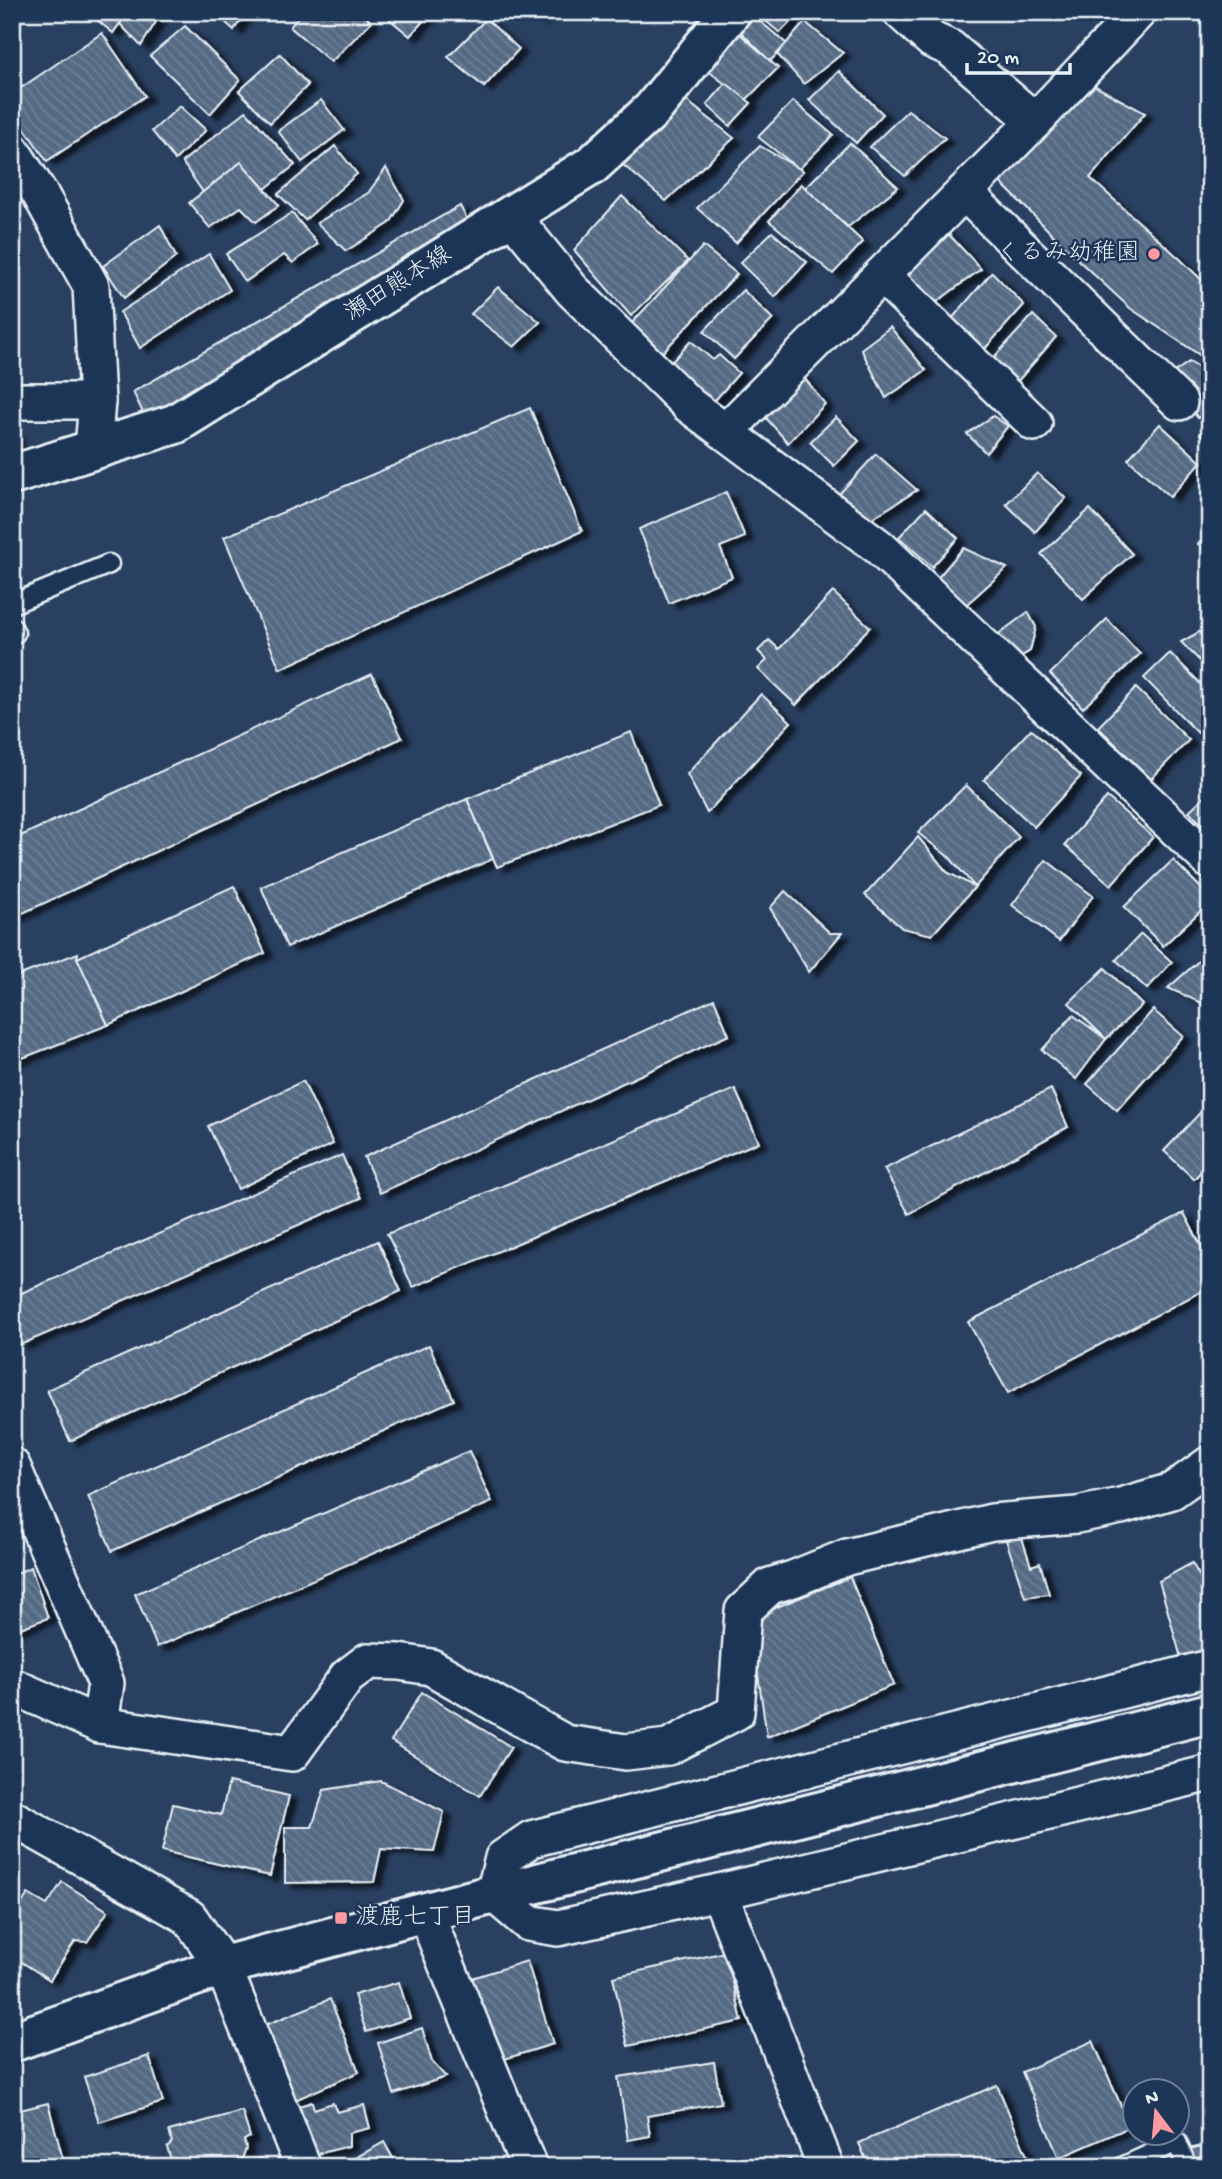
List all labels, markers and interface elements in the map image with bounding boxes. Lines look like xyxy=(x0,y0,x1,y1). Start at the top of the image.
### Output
scale bar xyxy=(967,32,1070,76)
text: 20 m xyxy=(977,47,1019,72)
place label: くるみ幼稚園 xyxy=(996,239,1140,269)
street label: 瀬田熊本線 xyxy=(340,240,458,329)
marker: くるみ幼稚園 xyxy=(1146,246,1162,262)
place label: 渡鹿七丁目 xyxy=(355,1903,475,1933)
marker: 渡鹿七丁目 xyxy=(333,1910,349,1926)
north arrow xyxy=(1120,2078,1190,2148)
text: N xyxy=(1143,2086,1161,2112)

